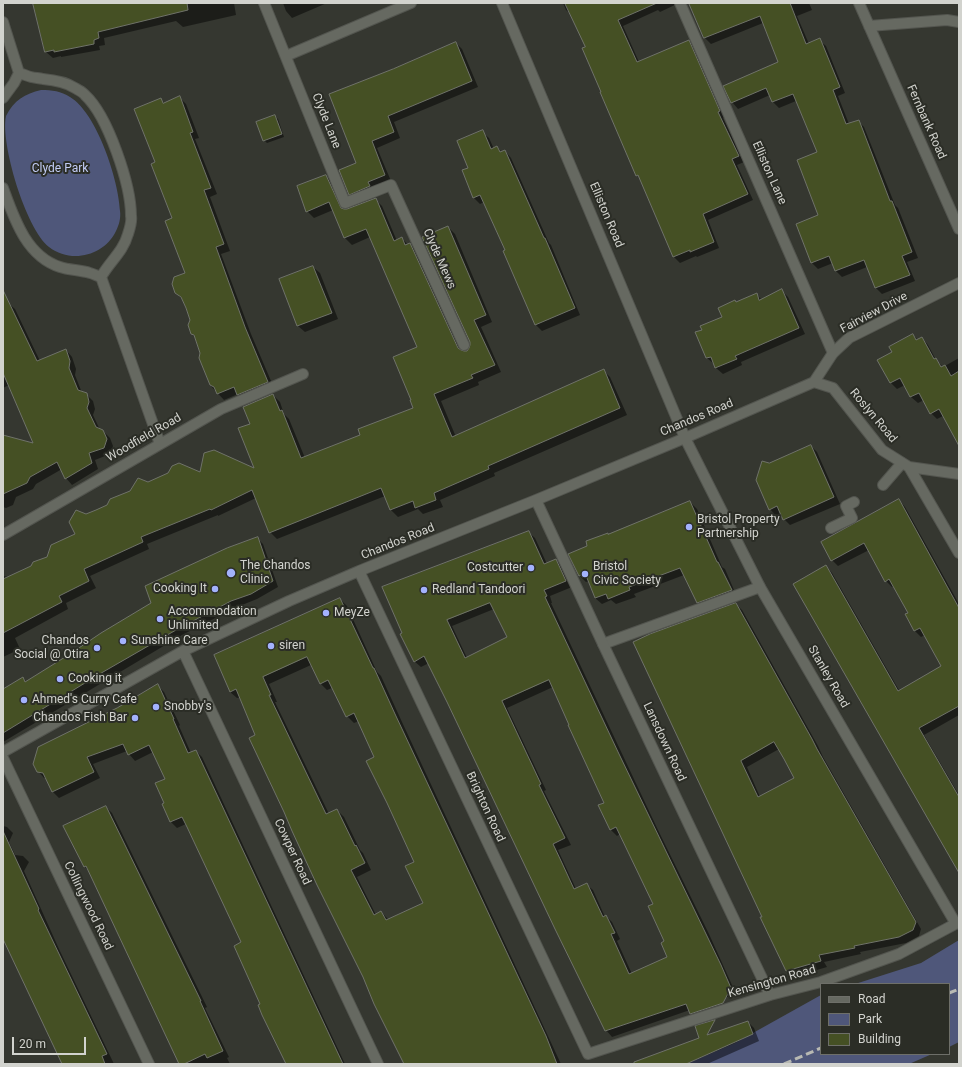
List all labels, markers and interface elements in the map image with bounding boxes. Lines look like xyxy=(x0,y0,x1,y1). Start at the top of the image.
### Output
street label: Fernbank Road xyxy=(903,83,949,161)
street label: Clyde Lane xyxy=(308,91,344,151)
street label: Elliston Lane xyxy=(749,139,789,207)
park label: Clyde Park xyxy=(32,162,88,176)
street label: Elliston Road xyxy=(586,180,626,250)
street label: Clyde Mews xyxy=(419,227,459,291)
street label: Fairview Drive xyxy=(838,289,910,337)
street label: Roslyn Road xyxy=(846,386,900,446)
street label: Chandos Road xyxy=(658,396,736,440)
street label: Woodfield Road xyxy=(104,411,184,465)
place label: Bristol Property Partnership xyxy=(697,513,780,541)
street label: Chandos Road xyxy=(359,521,437,563)
marker: Bristol Property Partnership xyxy=(684,522,694,532)
place label: The Chandos Clinic xyxy=(240,559,310,587)
place label: Bristol Civic Society xyxy=(593,560,661,588)
place label: Costcutter xyxy=(467,561,523,575)
marker: Costcutter xyxy=(526,563,536,573)
marker: The Chandos Clinic xyxy=(225,567,237,579)
marker: Bristol Civic Society xyxy=(580,569,590,579)
place label: Cooking It xyxy=(153,582,207,596)
place label: Redland Tandoori xyxy=(432,583,525,597)
marker: Cooking It xyxy=(210,584,220,594)
marker: Redland Tandoori xyxy=(419,585,429,595)
place label: Accommodation Unlimited xyxy=(168,605,257,633)
place label: MeyZe xyxy=(334,606,370,620)
marker: MeyZe xyxy=(321,608,331,618)
marker: Accommodation Unlimited xyxy=(155,614,165,624)
place label: Chandos Social @ Otira xyxy=(14,634,89,662)
place label: Sunshine Care xyxy=(131,634,208,648)
marker: Sunshine Care xyxy=(118,636,128,646)
place label: siren xyxy=(279,639,305,653)
marker: siren xyxy=(266,641,276,651)
marker: Chandos Social @ Otira xyxy=(92,643,102,653)
street label: Stanley Road xyxy=(804,643,852,711)
place label: Cooking it xyxy=(68,672,122,686)
marker: Cooking it xyxy=(55,674,65,684)
place label: Ahmed's Curry Cafe xyxy=(32,693,137,707)
marker: Ahmed's Curry Cafe xyxy=(19,695,29,705)
place label: Snobby's xyxy=(164,700,212,714)
street label: Lansdown Road xyxy=(639,700,689,784)
marker: Snobby's xyxy=(151,702,161,712)
place label: Chandos Fish Bar xyxy=(33,711,127,725)
marker: Chandos Fish Bar xyxy=(130,713,140,723)
street label: Brighton Road xyxy=(463,770,507,844)
street label: Cowper Road xyxy=(270,817,314,887)
street label: Collingwood Road xyxy=(60,859,116,953)
street label: Kensington Road xyxy=(726,963,818,1001)
legend xyxy=(820,983,950,1055)
text: Road xyxy=(858,992,886,1006)
text: Park xyxy=(858,1012,882,1026)
scale bar xyxy=(14,1029,88,1055)
text: Building xyxy=(858,1032,901,1046)
text: 20 m xyxy=(19,1037,46,1051)

